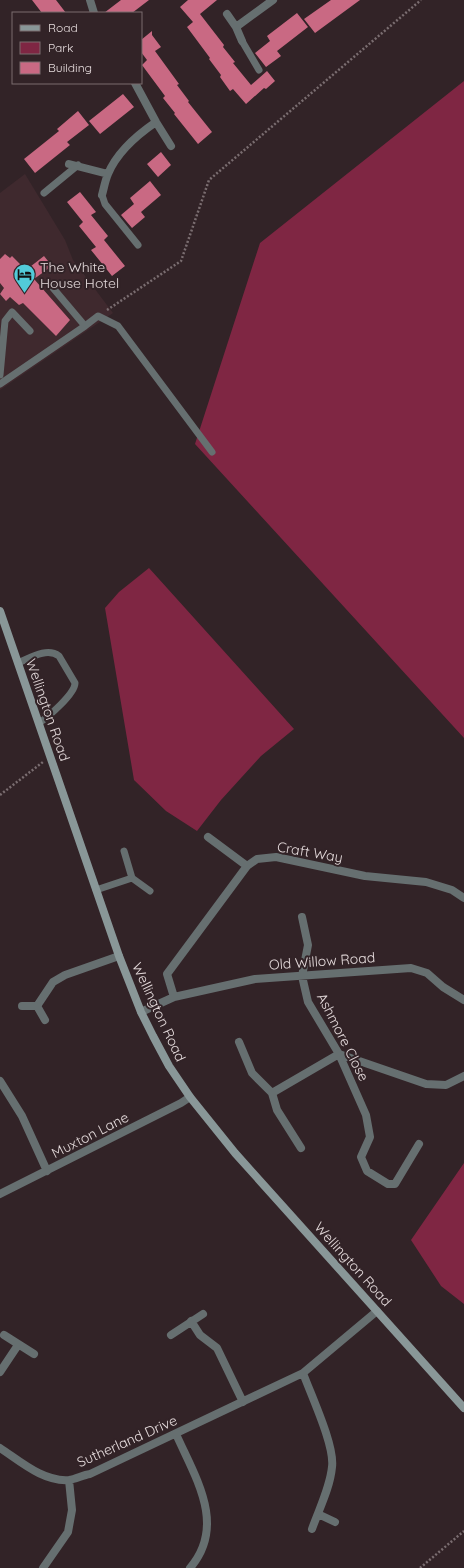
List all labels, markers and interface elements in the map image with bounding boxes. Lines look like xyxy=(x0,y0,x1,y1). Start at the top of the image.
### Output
legend xyxy=(12,12,142,84)
text: Road xyxy=(48,20,78,35)
text: Park xyxy=(48,40,73,55)
text: Building xyxy=(48,60,92,75)
place label: The White House Hotel xyxy=(40,258,119,292)
hotel icon: The White House Hotel xyxy=(12,262,38,295)
street label: Wellington Road xyxy=(22,656,74,764)
street label: Craft Way xyxy=(276,837,344,867)
street label: Old Willow Road xyxy=(268,948,376,974)
street label: Wellington Road xyxy=(128,960,190,1064)
street label: Ashmore Close xyxy=(313,990,373,1084)
street label: Muxton Lane xyxy=(48,1108,132,1162)
street label: Wellington Road xyxy=(310,1218,396,1310)
street label: Sutherland Drive xyxy=(74,1411,180,1471)

